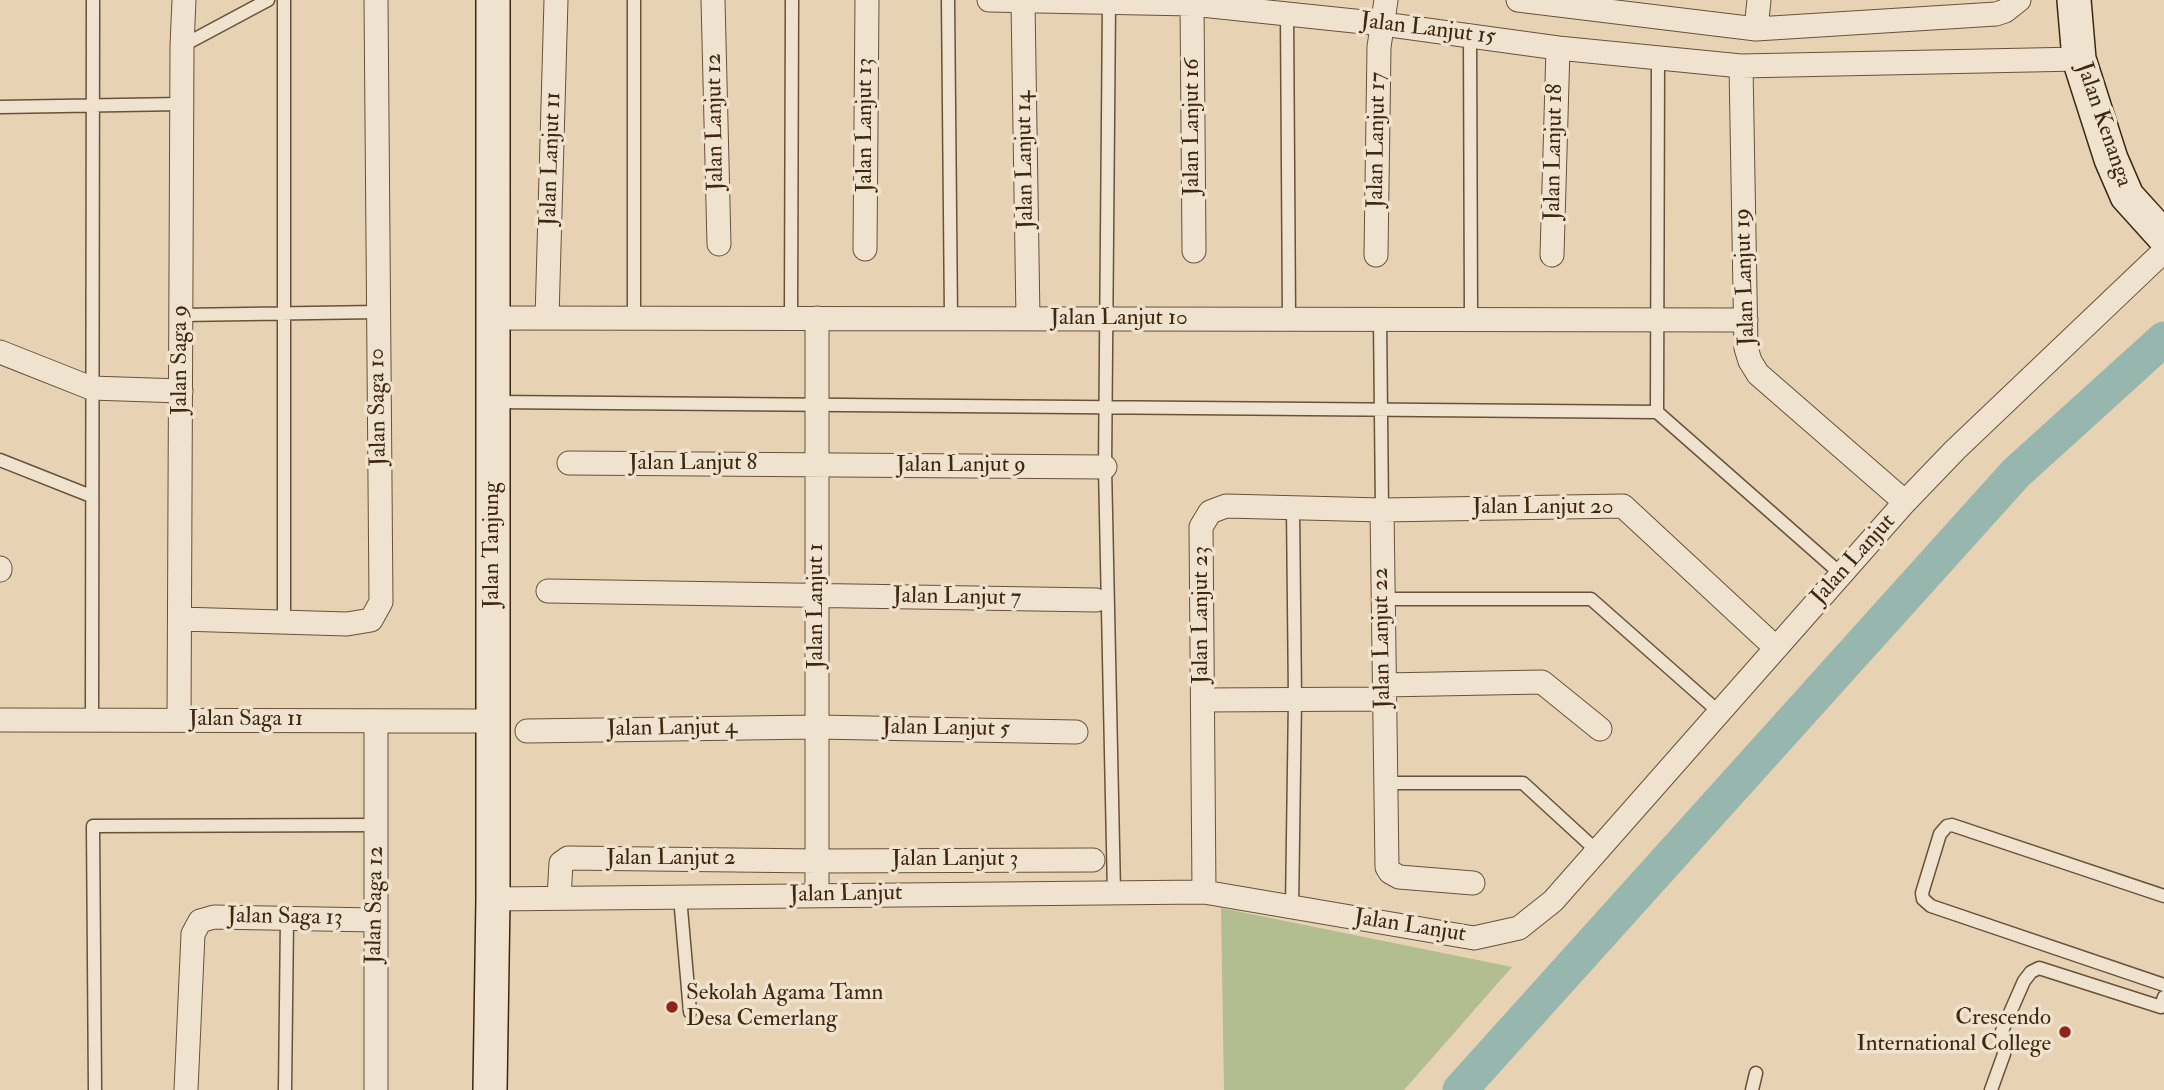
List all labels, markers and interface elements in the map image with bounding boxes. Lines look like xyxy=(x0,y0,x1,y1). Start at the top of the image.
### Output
street label: Jalan Lanjut 15 xyxy=(1359,8,1497,52)
street label: Jalan Lanjut 12 xyxy=(701,53,731,191)
street label: Jalan Lanjut 13 xyxy=(852,58,880,192)
street label: Jalan Lanjut 16 xyxy=(1179,58,1207,196)
street label: Jalan Kenanga xyxy=(2069,59,2137,191)
street label: Jalan Lanjut 17 xyxy=(1363,72,1393,208)
street label: Jalan Lanjut 18 xyxy=(1540,83,1570,221)
street label: Jalan Lanjut 14 xyxy=(1011,91,1041,229)
street label: Jalan Lanjut 11 xyxy=(536,92,568,226)
street label: Jalan Lanjut 19 xyxy=(1730,208,1762,346)
street label: Jalan Saga 9 xyxy=(167,305,195,415)
street label: Jalan Lanjut 10 xyxy=(1050,305,1188,333)
street label: Jalan Saga 10 xyxy=(364,348,394,466)
street label: Jalan Lanjut 8 xyxy=(629,450,757,478)
street label: Jalan Lanjut 9 xyxy=(896,452,1026,480)
street label: Jalan Tanjung xyxy=(479,482,507,608)
street label: Jalan Lanjut 20 xyxy=(1472,494,1614,522)
street label: Jalan Lanjut xyxy=(1806,509,1902,611)
street label: Jalan Lanjut 1 xyxy=(803,543,831,669)
street label: Jalan Lanjut 23 xyxy=(1188,546,1216,684)
street label: Jalan Lanjut 22 xyxy=(1368,567,1398,709)
street label: Jalan Lanjut 7 xyxy=(893,583,1021,613)
street label: Jalan Saga 11 xyxy=(189,706,303,734)
street label: Jalan Lanjut 4 xyxy=(607,714,737,744)
street label: Jalan Lanjut 5 xyxy=(882,714,1010,744)
street label: Jalan Lanjut 2 xyxy=(606,845,736,873)
street label: Jalan Saga 12 xyxy=(361,846,391,964)
street label: Jalan Lanjut 3 xyxy=(892,846,1018,874)
street label: Jalan Lanjut xyxy=(789,880,903,910)
street label: Jalan Saga 13 xyxy=(227,903,343,933)
street label: Jalan Lanjut xyxy=(1352,905,1468,949)
place label: Sekolah Agama Tamn Desa Cemerlang xyxy=(686,980,883,1034)
marker: Sekolah Agama Tamn Desa Cemerlang xyxy=(664,999,680,1015)
place label: Crescendo International College xyxy=(1856,1005,2051,1059)
marker: Crescendo International College xyxy=(2057,1024,2073,1040)

